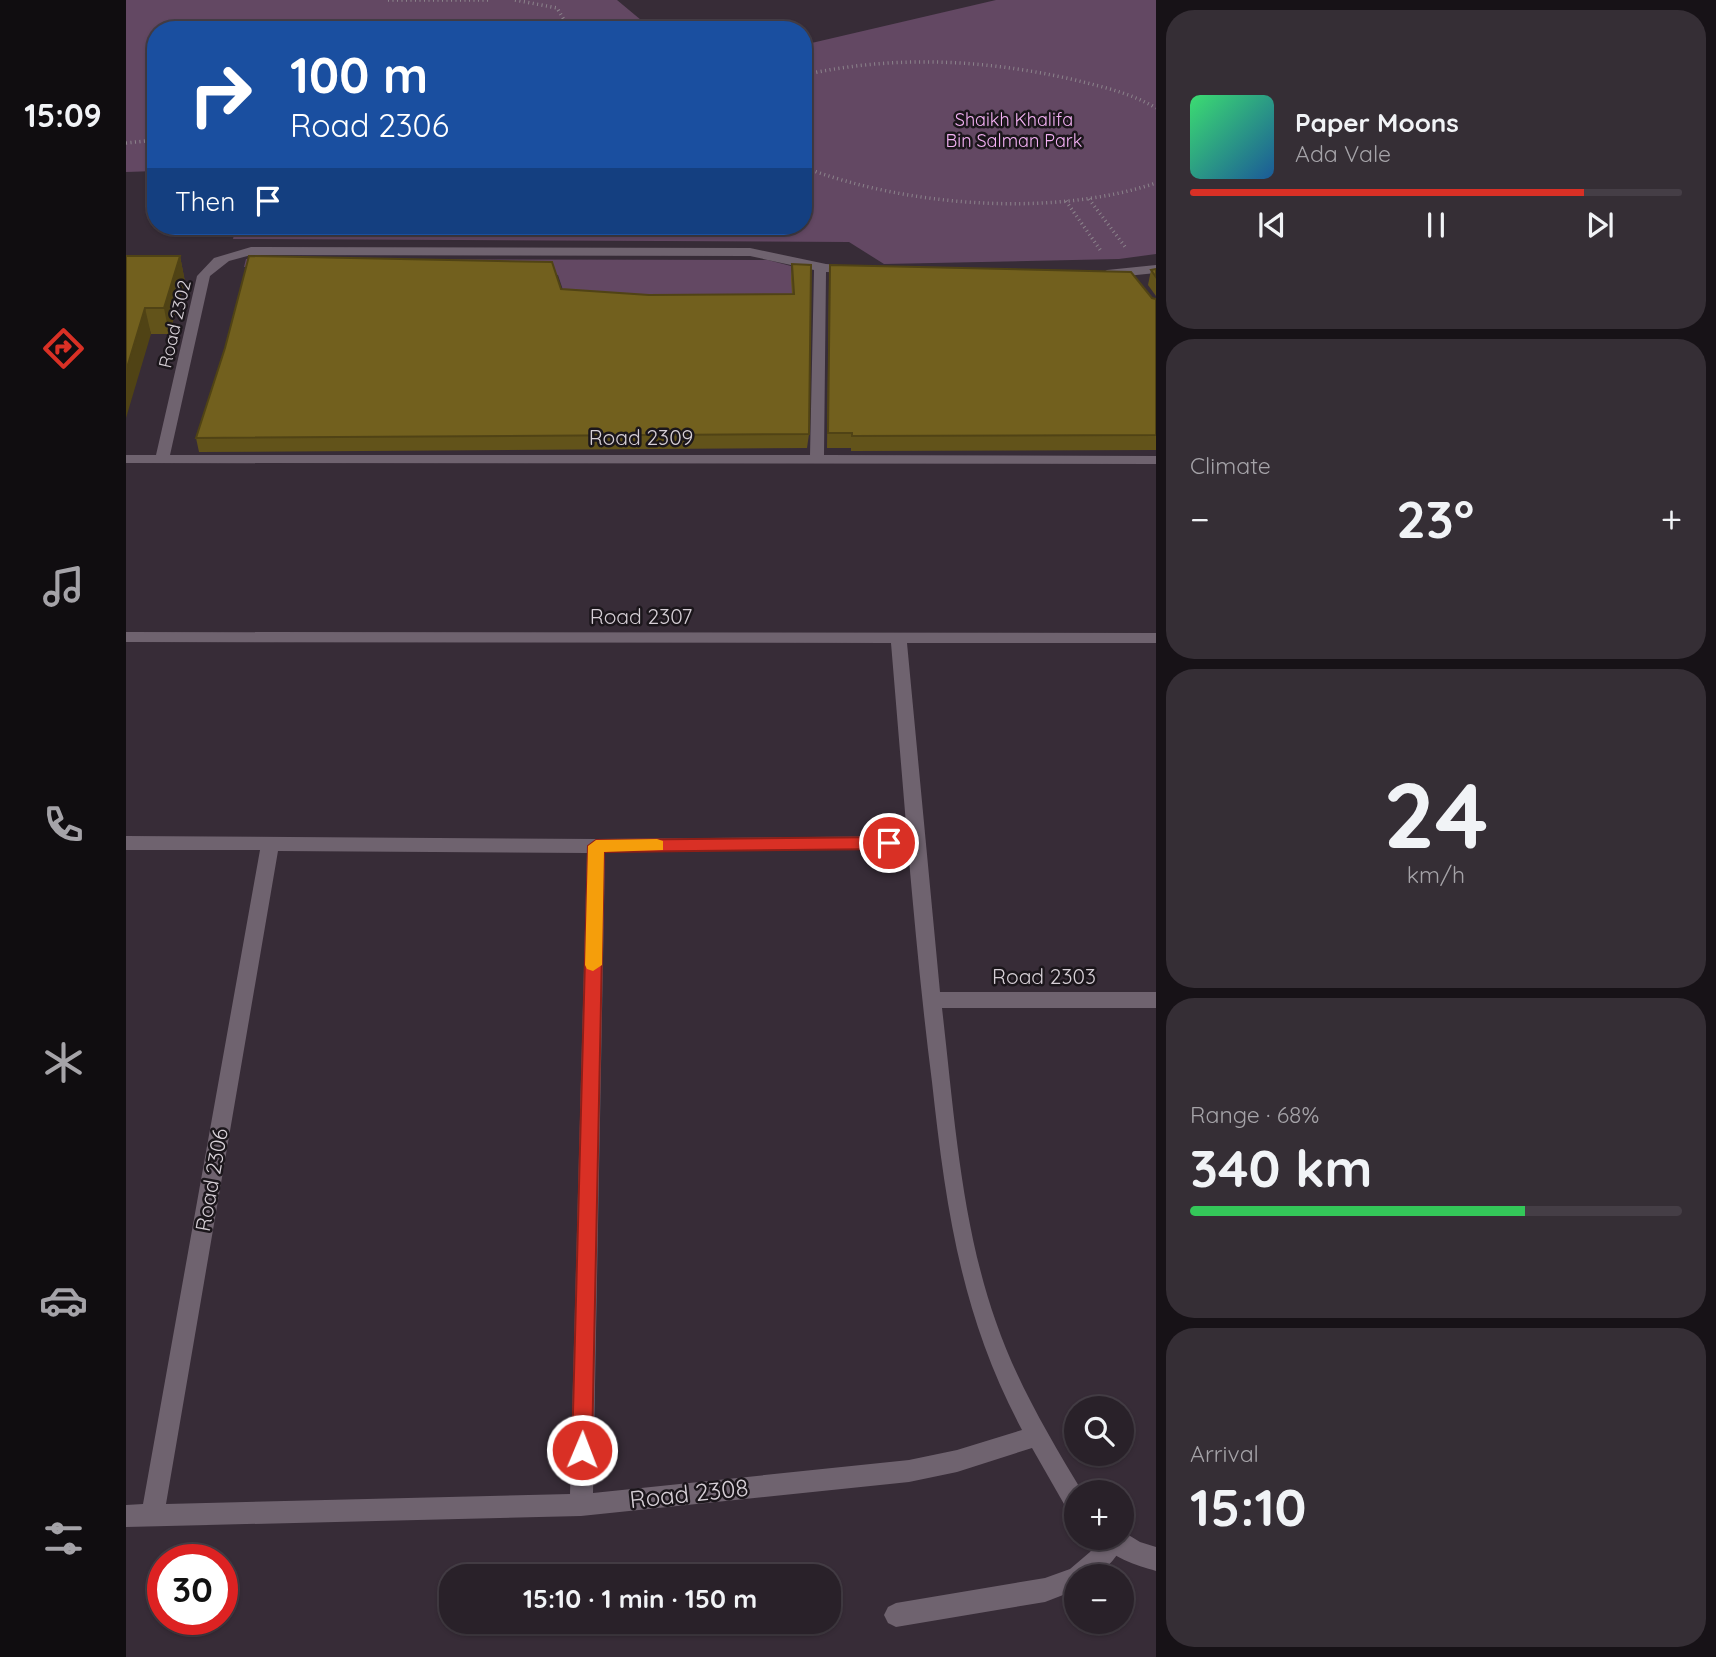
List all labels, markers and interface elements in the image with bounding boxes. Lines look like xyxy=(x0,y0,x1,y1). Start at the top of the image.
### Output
text: 100 m xyxy=(290,44,428,105)
icon: right xyxy=(175,49,266,140)
text: 15:09 xyxy=(24,95,102,135)
text: Road 2306 xyxy=(290,105,449,145)
text: Paper Moons xyxy=(1295,106,1459,139)
park label: Shaikh Khalifa Bin Salman Park xyxy=(946,108,1082,152)
text: Ada Vale xyxy=(1295,139,1391,168)
icon: arrive xyxy=(249,182,287,220)
text: Then xyxy=(175,185,235,218)
icon: previous xyxy=(1253,206,1291,244)
icon: pause xyxy=(1417,206,1455,244)
icon: next xyxy=(1581,206,1619,244)
street label: Road 2302 xyxy=(153,278,196,370)
icon: directions xyxy=(39,324,88,373)
street label: Road 2309 xyxy=(589,424,693,450)
text: Climate xyxy=(1190,451,1271,480)
text: 23° xyxy=(1396,486,1474,551)
text: − xyxy=(1190,495,1210,543)
text: + xyxy=(1661,495,1682,543)
icon: music xyxy=(39,562,88,611)
street label: Road 2307 xyxy=(590,603,693,629)
text: 24 xyxy=(1383,757,1489,871)
icon: phone xyxy=(39,800,88,849)
pin xyxy=(859,813,919,873)
icon: arrive xyxy=(870,824,908,862)
text: km/h xyxy=(1407,860,1465,889)
street label: Road 2303 xyxy=(992,963,1096,989)
icon: climate xyxy=(39,1038,88,1087)
text: Range · 68% xyxy=(1190,1100,1319,1129)
street label: Road 2306 xyxy=(189,1126,233,1233)
text: 340 km xyxy=(1190,1135,1373,1200)
icon: car xyxy=(39,1276,88,1325)
map controls xyxy=(1064,1396,1134,1634)
button: search xyxy=(1064,1396,1134,1466)
position arrow xyxy=(545,1413,619,1487)
text: Arrival xyxy=(1190,1439,1259,1468)
street label: Road 2308 xyxy=(628,1472,750,1514)
text: 15:10 xyxy=(1190,1474,1307,1539)
button: + xyxy=(1064,1480,1134,1550)
icon: filters xyxy=(39,1514,88,1563)
speed limit sign: 30 xyxy=(147,1544,238,1635)
button: − xyxy=(1064,1564,1134,1634)
text: 15:10 · 1 min · 150 m xyxy=(523,1582,757,1615)

